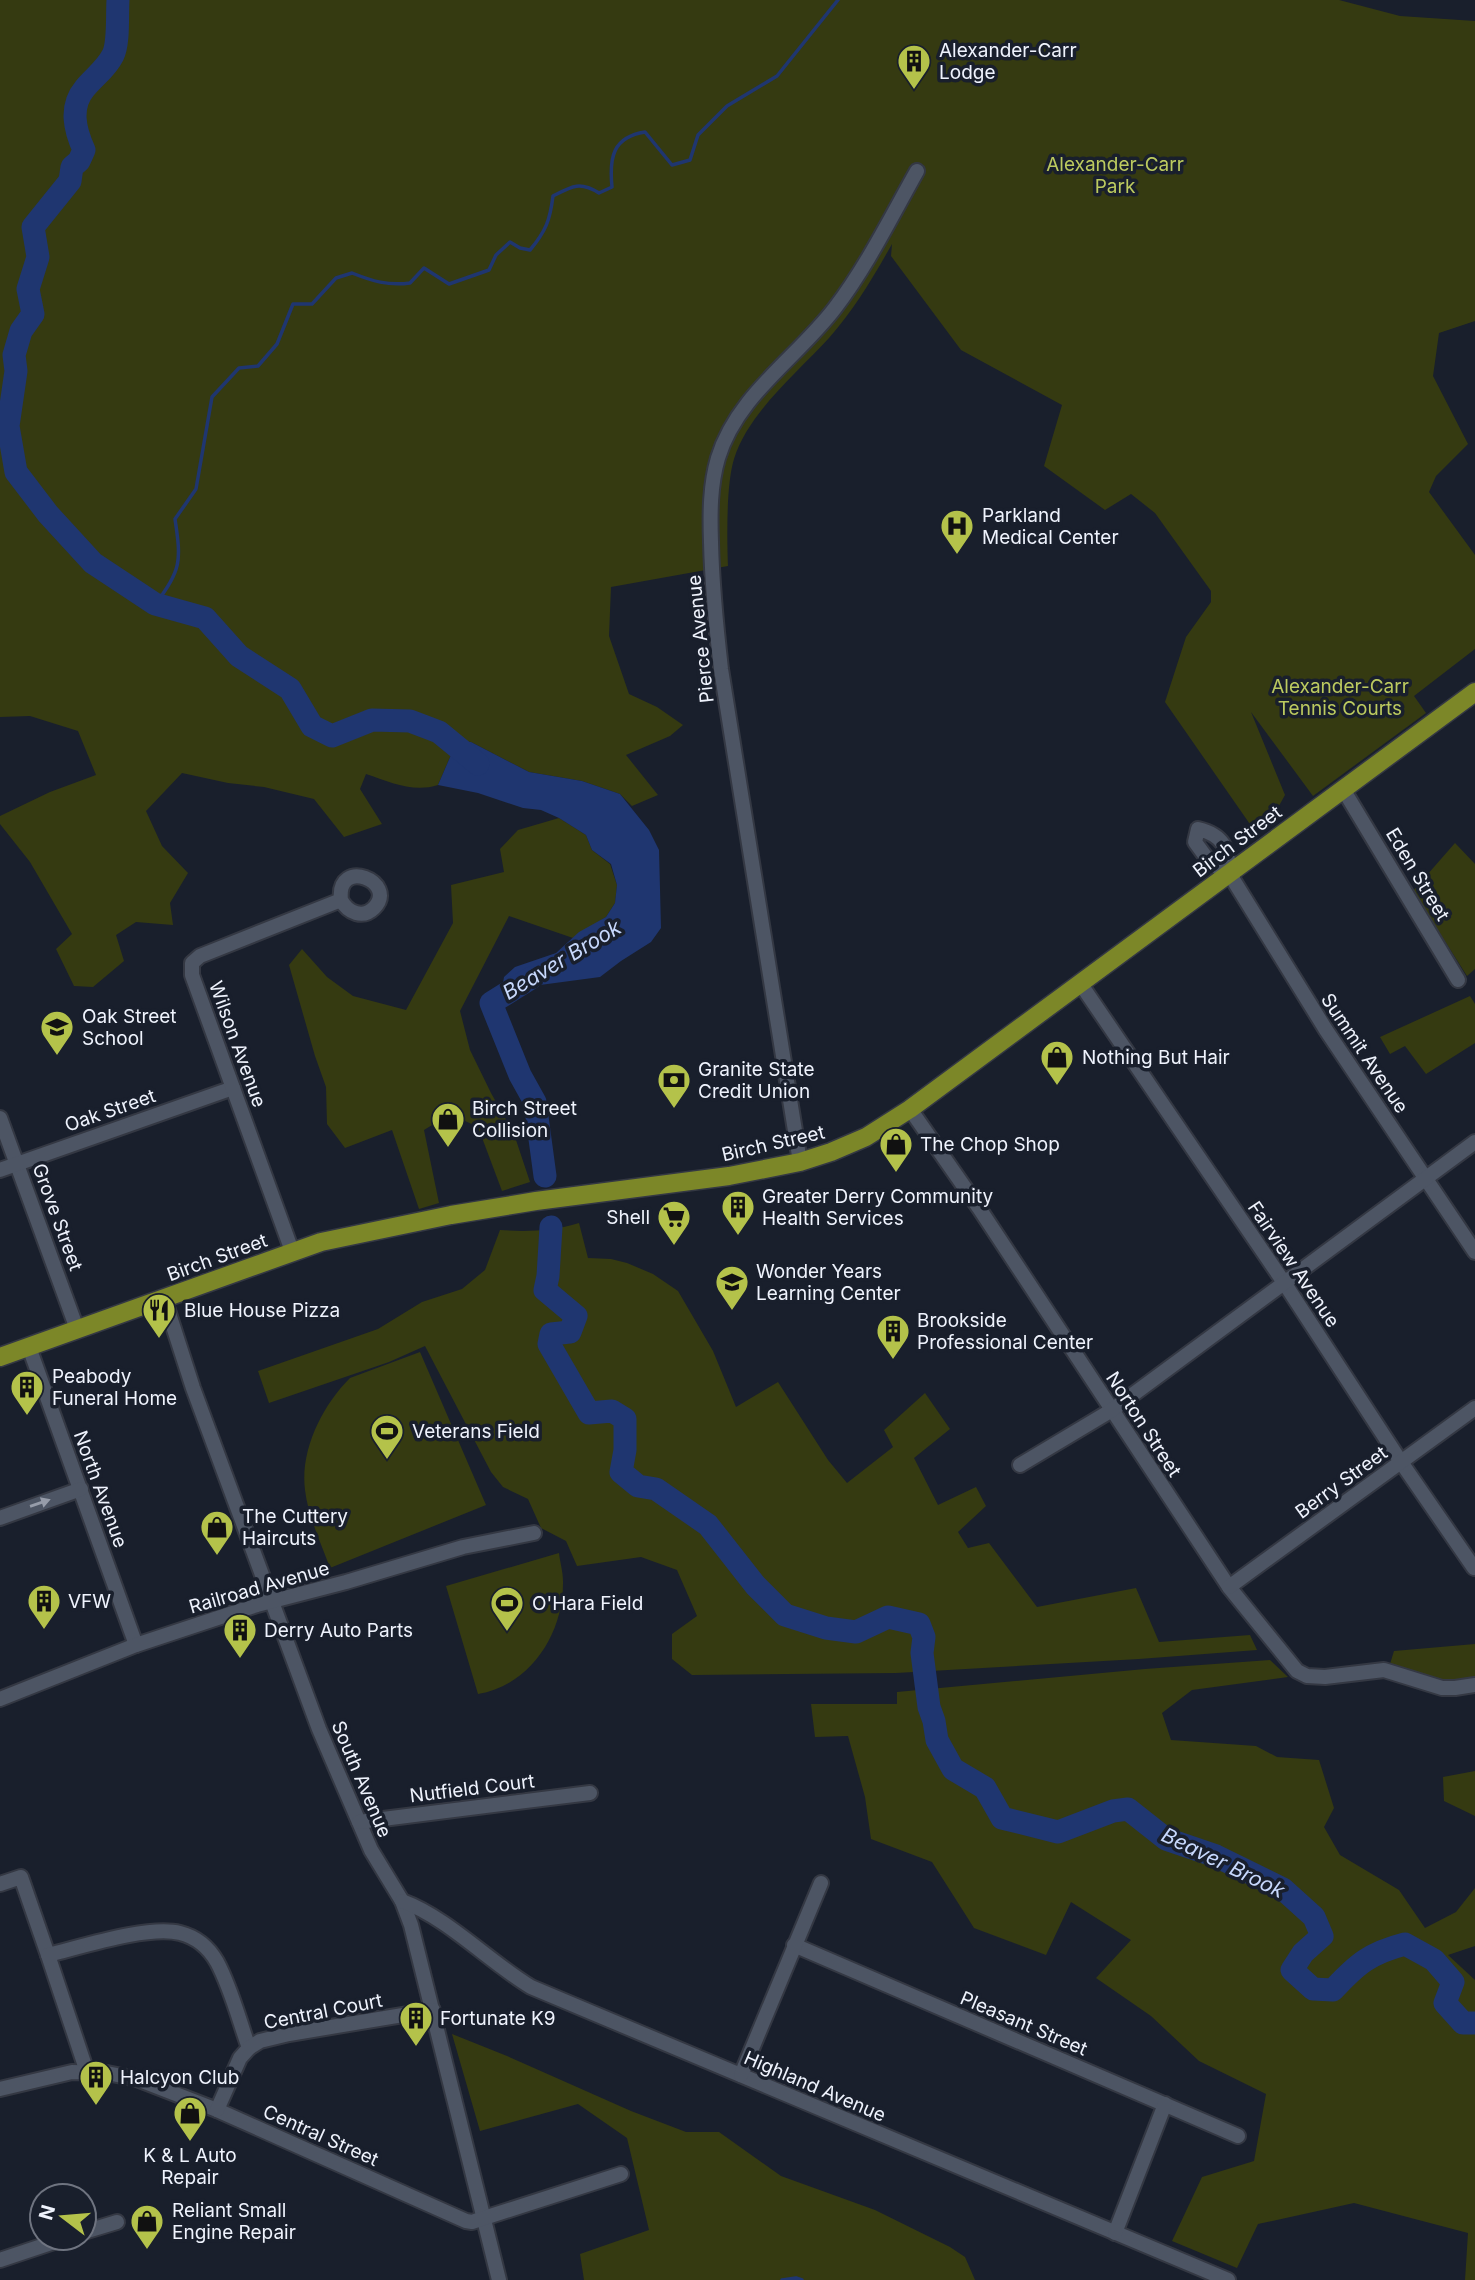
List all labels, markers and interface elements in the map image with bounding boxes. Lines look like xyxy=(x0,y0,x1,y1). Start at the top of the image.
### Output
place label: Alexander-Carr Lodge xyxy=(939,39,1077,84)
building icon: Alexander-Carr Lodge xyxy=(895,42,933,91)
park label: Alexander-Carr Park xyxy=(1046,153,1184,198)
place label: Parkland Medical Center xyxy=(982,504,1119,549)
hospital icon: Parkland Medical Center xyxy=(938,507,976,556)
street label: Pierce Avenue xyxy=(682,574,719,704)
park label: Alexander-Carr Tennis Courts xyxy=(1271,675,1409,720)
street label: Birch Street xyxy=(1188,801,1286,882)
street label: Eden Street xyxy=(1381,824,1454,925)
water label: Beaver Brook xyxy=(498,914,626,1005)
street label: Wilson Avenue xyxy=(204,978,271,1110)
street label: Summit Avenue xyxy=(1316,989,1413,1118)
place label: Oak Street School xyxy=(82,1005,177,1050)
school or university icon: Oak Street School xyxy=(38,1008,76,1057)
shop icon: Nothing But Hair xyxy=(1038,1038,1076,1087)
place label: Nothing But Hair xyxy=(1082,1046,1230,1069)
place label: Granite State Credit Union xyxy=(698,1058,815,1103)
bank icon: Granite State Credit Union xyxy=(655,1061,693,1110)
street label: Oak Street xyxy=(62,1084,159,1137)
place label: Birch Street Collision xyxy=(472,1097,577,1142)
shop icon: Birch Street Collision xyxy=(429,1100,467,1149)
street label: Birch Street xyxy=(719,1120,827,1166)
shop icon: The Chop Shop xyxy=(877,1125,915,1174)
place label: The Chop Shop xyxy=(920,1133,1060,1156)
street label: Grove Street xyxy=(28,1160,88,1274)
place label: Greater Derry Community Health Services xyxy=(762,1185,993,1230)
building icon: Greater Derry Community Health Services xyxy=(719,1188,757,1237)
street label: Fairview Avenue xyxy=(1243,1197,1344,1332)
supermarket icon: Shell xyxy=(655,1198,693,1247)
place label: Shell xyxy=(606,1206,650,1229)
street label: Birch Street xyxy=(164,1229,270,1286)
place label: Wonder Years Learning Center xyxy=(756,1260,901,1305)
school or university icon: Wonder Years Learning Center xyxy=(713,1263,751,1312)
restaurant icon: Blue House Pizza xyxy=(140,1291,178,1340)
place label: Blue House Pizza xyxy=(184,1299,340,1322)
place label: Brookside Professional Center xyxy=(917,1309,1093,1354)
building icon: Brookside Professional Center xyxy=(874,1312,912,1361)
place label: Peabody Funeral Home xyxy=(52,1365,177,1410)
street label: Norton Street xyxy=(1101,1367,1186,1481)
building icon: Peabody Funeral Home xyxy=(8,1368,46,1417)
sports icon: Veterans Field xyxy=(368,1412,406,1461)
place label: Veterans Field xyxy=(412,1420,540,1443)
street label: North Avenue xyxy=(69,1428,132,1551)
street label: Berry Street xyxy=(1291,1441,1392,1523)
one-way arrow xyxy=(30,1497,51,1508)
place label: The Cuttery Haircuts xyxy=(242,1505,348,1550)
shop icon: The Cuttery Haircuts xyxy=(198,1508,236,1557)
street label: Railroad Avenue xyxy=(186,1556,332,1618)
building icon: VFW xyxy=(25,1582,63,1631)
sports icon: O'Hara Field xyxy=(488,1584,526,1633)
place label: VFW xyxy=(68,1590,111,1613)
place label: O'Hara Field xyxy=(532,1592,643,1615)
building icon: Derry Auto Parts xyxy=(221,1611,259,1660)
place label: Derry Auto Parts xyxy=(264,1619,413,1642)
street label: South Avenue xyxy=(327,1717,396,1841)
street label: Nutfield Court xyxy=(408,1769,536,1808)
water label: Beaver Brook xyxy=(1158,1822,1289,1903)
street label: Pleasant Street xyxy=(957,1986,1091,2061)
street label: Central Court xyxy=(262,1989,384,2034)
building icon: Fortunate K9 xyxy=(397,1999,435,2048)
place label: Fortunate K9 xyxy=(440,2007,556,2030)
street label: Highland Avenue xyxy=(740,2046,889,2127)
building icon: Halcyon Club xyxy=(77,2058,115,2107)
place label: Halcyon Club xyxy=(120,2066,240,2089)
shop icon: K & L Auto Repair xyxy=(171,2094,209,2143)
street label: Central Street xyxy=(260,2100,382,2171)
place label: K & L Auto Repair xyxy=(143,2144,237,2189)
north arrow xyxy=(28,2182,98,2252)
place label: Reliant Small Engine Repair xyxy=(172,2199,296,2244)
text: N xyxy=(34,2202,60,2223)
shop icon: Reliant Small Engine Repair xyxy=(128,2202,166,2251)

